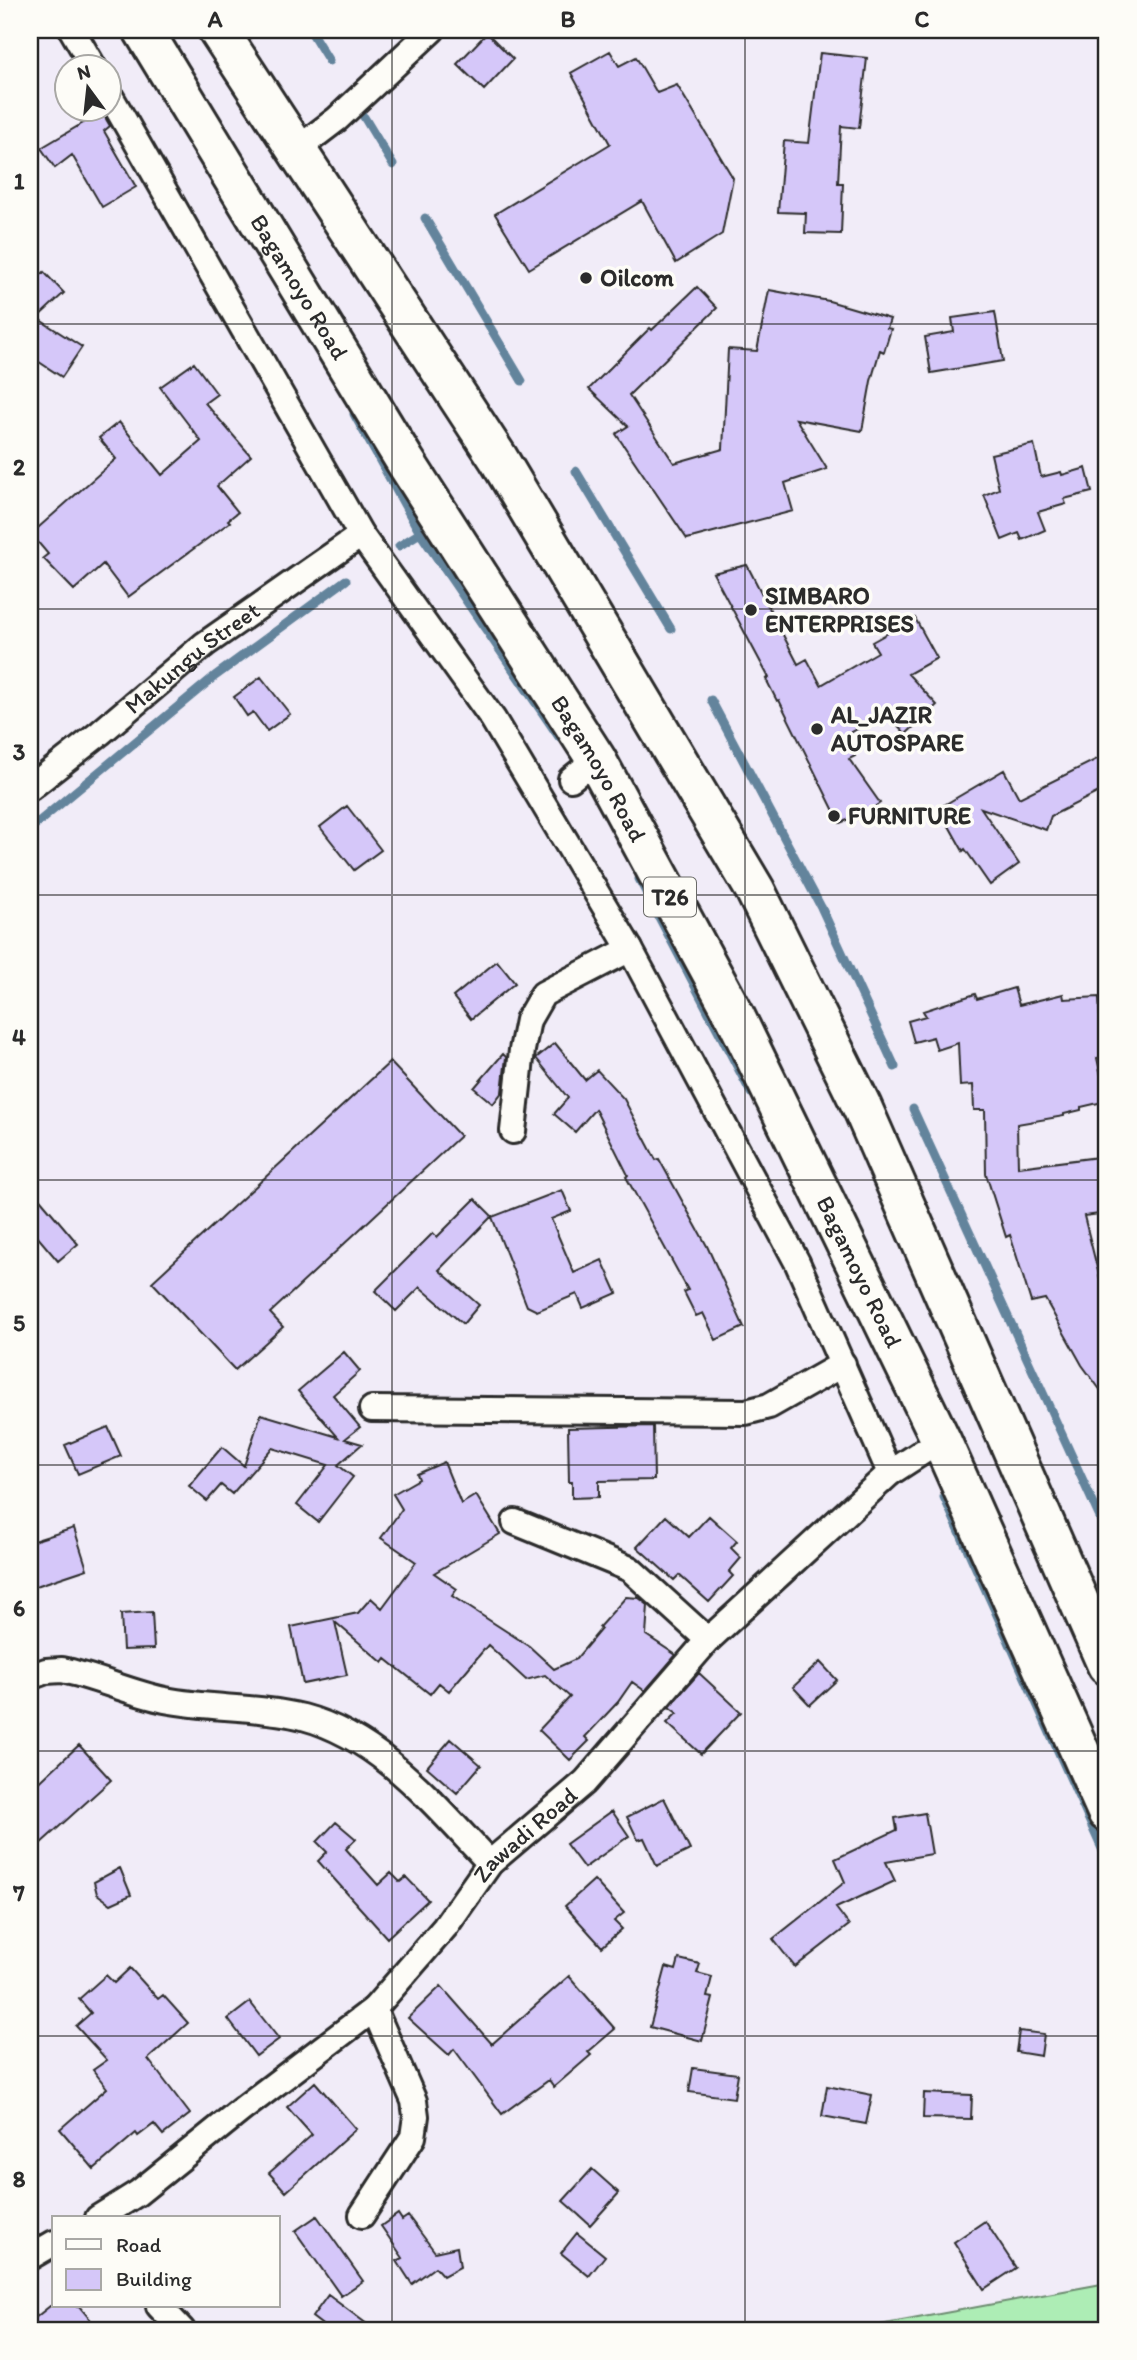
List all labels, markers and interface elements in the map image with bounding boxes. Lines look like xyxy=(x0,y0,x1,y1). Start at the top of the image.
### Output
text: A xyxy=(207,5,223,33)
text: B xyxy=(561,5,576,33)
text: C xyxy=(915,5,930,33)
north arrow xyxy=(52,52,122,122)
text: N xyxy=(75,59,93,85)
text: 1 xyxy=(14,167,25,195)
street label: Bagamoyo Road xyxy=(244,209,355,365)
place label: Oilcom xyxy=(600,263,674,292)
marker: Oilcom xyxy=(578,270,594,286)
text: 2 xyxy=(13,453,26,481)
place label: SIMBARO ENTERPRISES xyxy=(765,581,914,638)
street label: Makungu Street xyxy=(118,595,265,720)
marker: SIMBARO ENTERPRISES xyxy=(743,602,759,618)
street label: Bagamoyo Road xyxy=(545,690,653,847)
place label: AL_JAZIR AUTOSPARE xyxy=(830,700,964,757)
marker: AL_JAZIR AUTOSPARE xyxy=(809,721,825,737)
text: 3 xyxy=(13,738,26,766)
place label: FURNITURE xyxy=(848,801,971,830)
marker: FURNITURE xyxy=(826,808,842,824)
road number: T26 xyxy=(644,877,696,916)
text: 4 xyxy=(12,1023,26,1051)
street label: Bagamoyo Road xyxy=(811,1191,909,1352)
text: 5 xyxy=(13,1309,25,1337)
text: 6 xyxy=(13,1594,25,1622)
street label: Zawadi Road xyxy=(466,1780,583,1888)
text: 7 xyxy=(12,1879,25,1907)
text: 8 xyxy=(13,2165,26,2193)
legend xyxy=(52,2216,280,2308)
text: Road xyxy=(116,2232,162,2257)
text: Building xyxy=(116,2266,192,2291)

